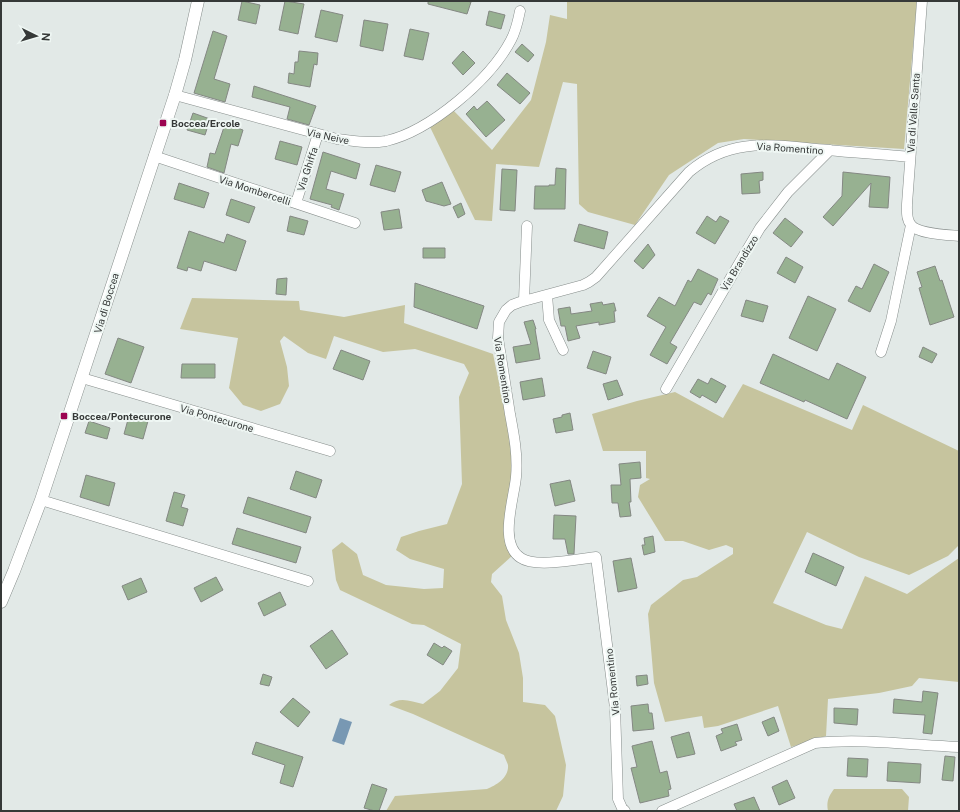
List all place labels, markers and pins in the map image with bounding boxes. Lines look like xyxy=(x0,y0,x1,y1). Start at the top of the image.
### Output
place label: Boccea/Ercole xyxy=(171,117,240,129)
marker: Boccea/Ercole xyxy=(158,118,168,128)
place label: Boccea/Pontecurone xyxy=(72,410,172,422)
marker: Boccea/Pontecurone xyxy=(59,411,69,421)

